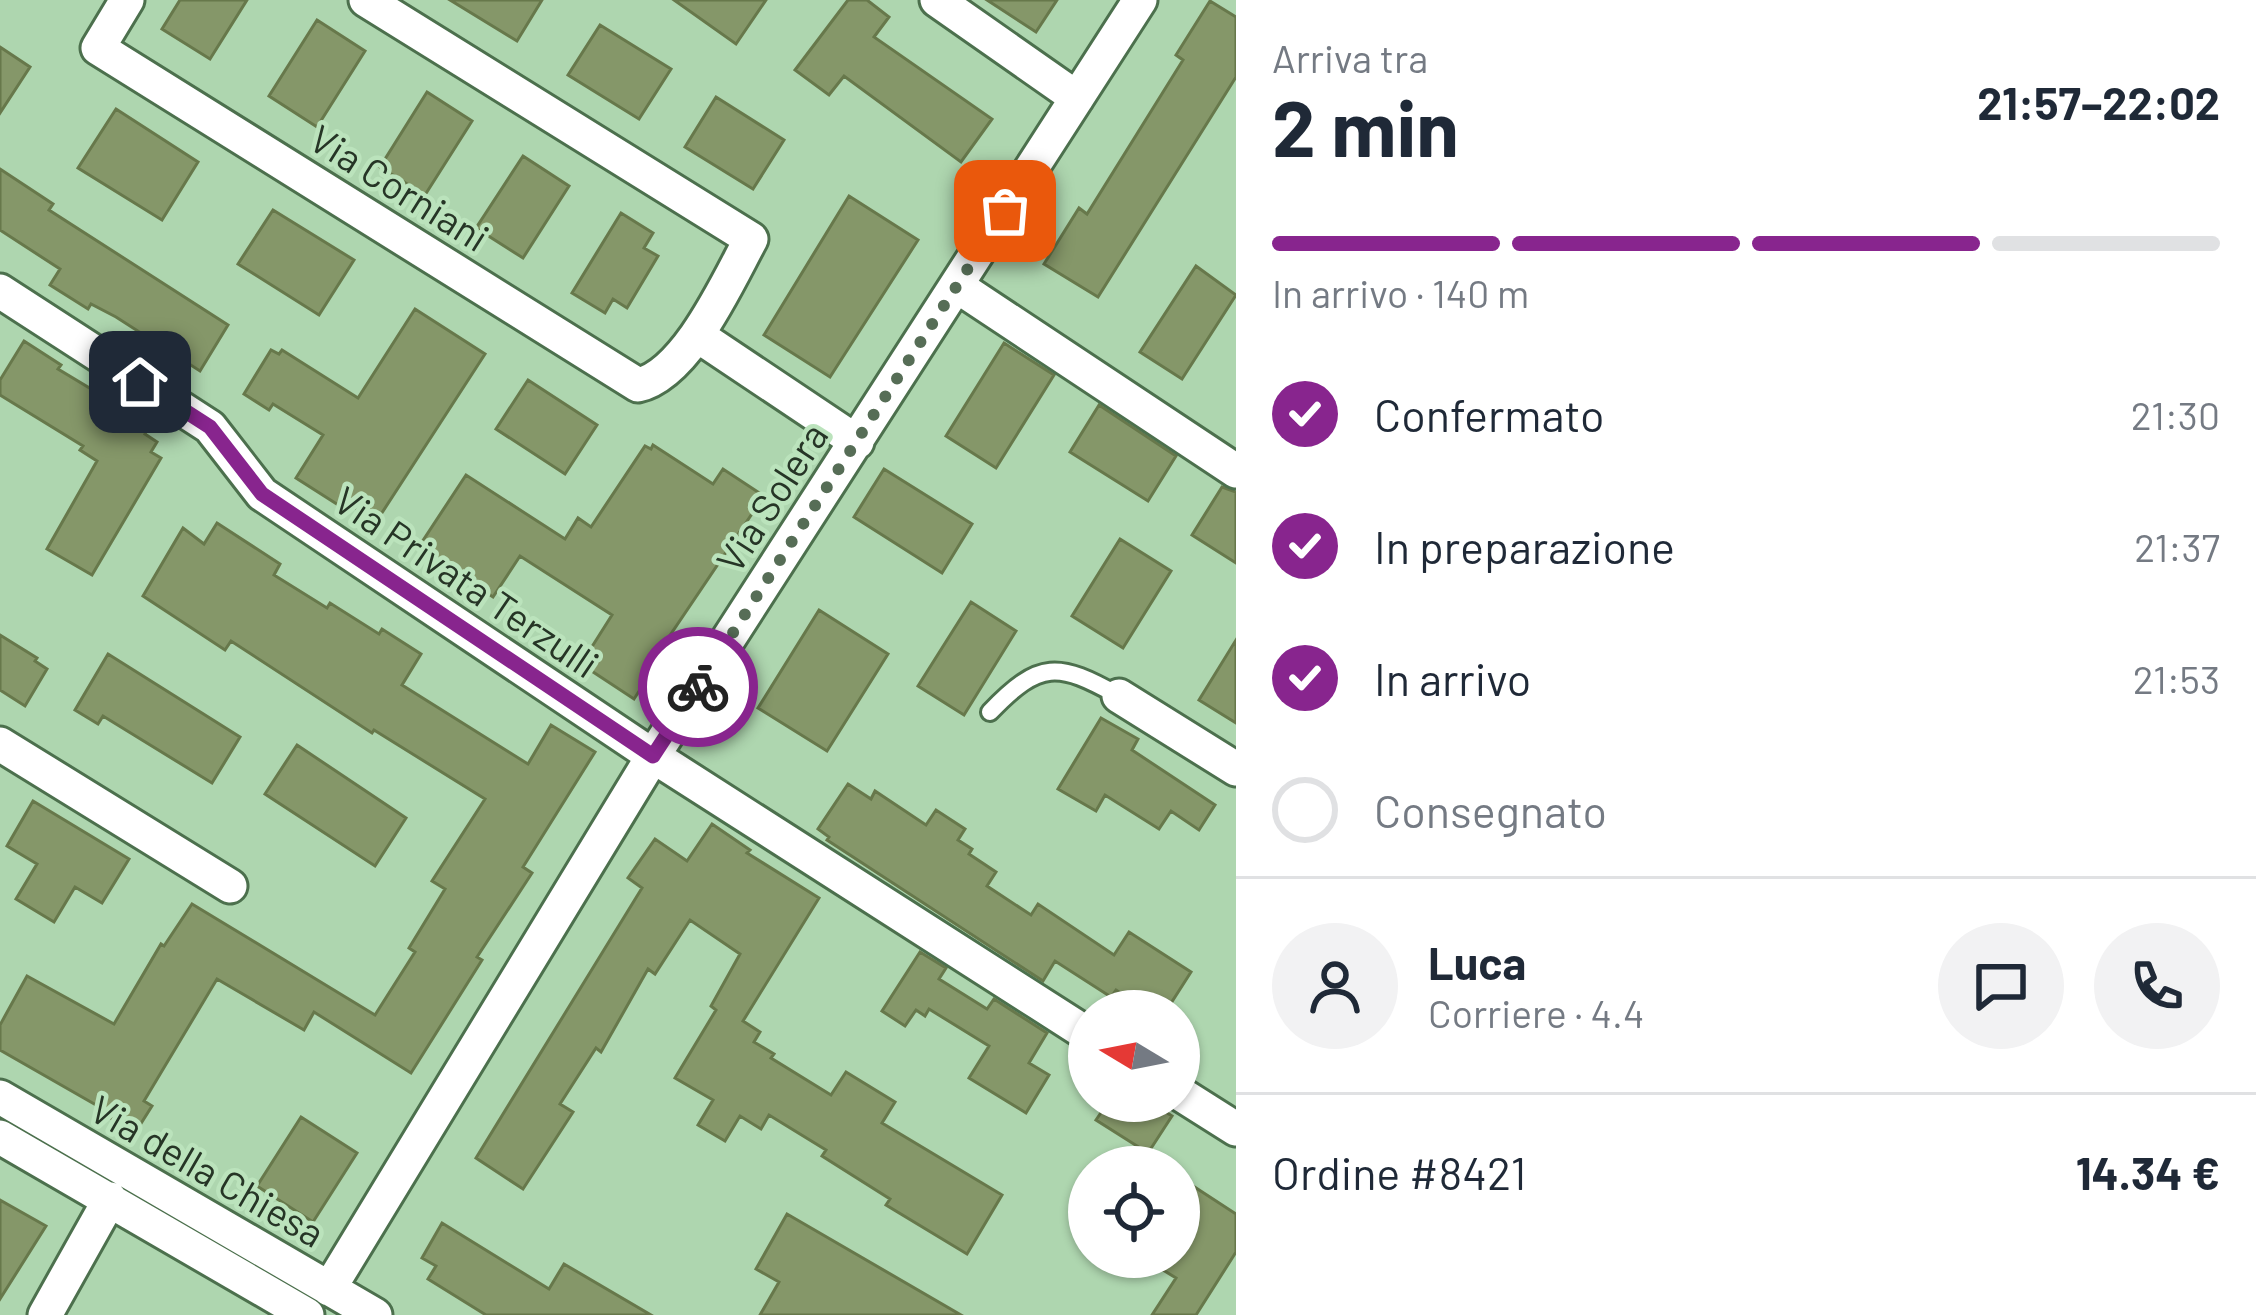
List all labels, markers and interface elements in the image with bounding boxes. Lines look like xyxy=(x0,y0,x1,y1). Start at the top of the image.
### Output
text: Arriva tra xyxy=(1272,34,1428,81)
text: 21:57–22:02 xyxy=(1977,75,2220,129)
text: 2 min xyxy=(1272,79,1459,173)
street label: Via Corniani xyxy=(302,114,498,260)
pin xyxy=(954,160,1056,262)
icon: bag xyxy=(972,178,1038,244)
text: In arrivo · 140 m xyxy=(1272,269,1529,316)
pin xyxy=(89,331,191,433)
icon: home xyxy=(107,349,173,415)
icon: check xyxy=(1272,381,1338,447)
text: Confermato xyxy=(1374,387,1605,441)
text: 21:30 xyxy=(2131,391,2220,438)
street label: Via Solera xyxy=(705,414,837,580)
street label: Via Privata Terzulli xyxy=(326,475,608,687)
icon: check xyxy=(1272,513,1338,579)
text: In preparazione xyxy=(1374,519,1675,573)
text: 21:37 xyxy=(2134,523,2220,570)
courier xyxy=(638,627,758,747)
icon: check xyxy=(1272,645,1338,711)
text: In arrivo xyxy=(1374,651,1531,705)
icon: bike xyxy=(665,654,731,720)
text: 21:53 xyxy=(2133,655,2220,702)
text: Consegnato xyxy=(1374,783,1607,837)
button: person xyxy=(1272,923,1398,1049)
button: chat xyxy=(1938,923,2064,1049)
button: phone xyxy=(2094,923,2220,1049)
text: Luca xyxy=(1428,935,1526,989)
text: Corriere · 4.4 xyxy=(1428,989,1644,1036)
north arrow xyxy=(1068,990,1200,1122)
map controls xyxy=(1068,990,1200,1278)
street label: Via della Chiesa xyxy=(83,1084,333,1256)
text: Ordine #8421 xyxy=(1272,1145,1526,1199)
text: 14.34 € xyxy=(2076,1145,2220,1199)
button: locate xyxy=(1068,1146,1200,1278)

